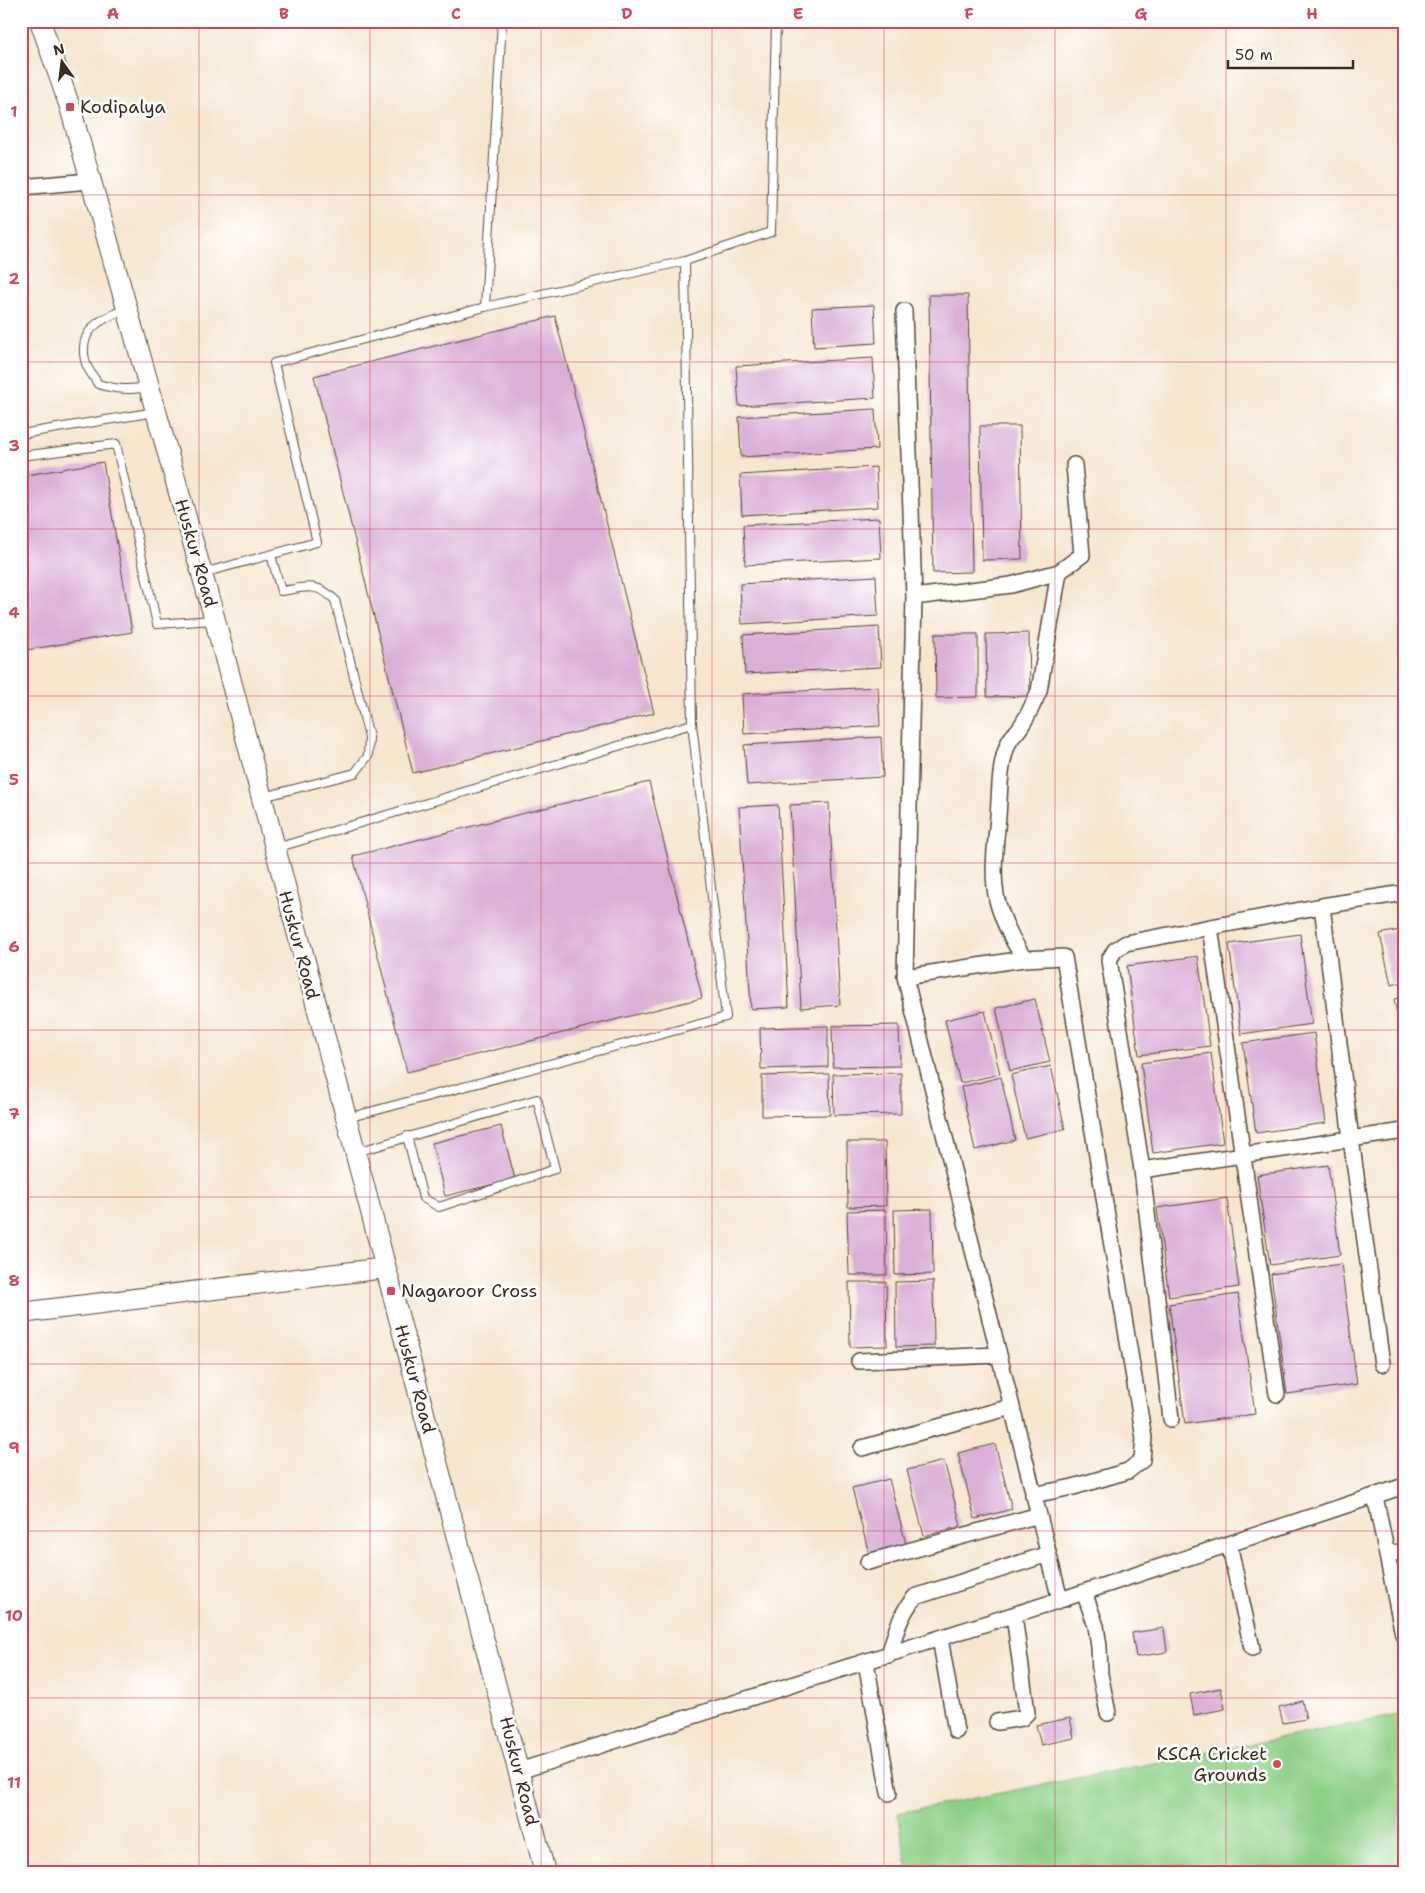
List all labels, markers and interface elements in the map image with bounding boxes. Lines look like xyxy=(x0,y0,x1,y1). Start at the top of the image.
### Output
text: A xyxy=(107,3,119,24)
text: B xyxy=(279,3,289,24)
text: C xyxy=(451,3,461,24)
text: D xyxy=(621,3,633,24)
text: E xyxy=(793,3,803,24)
text: F xyxy=(964,3,974,24)
text: G xyxy=(1135,3,1148,24)
text: H xyxy=(1306,3,1318,24)
north arrow xyxy=(38,38,88,88)
scale bar xyxy=(1228,38,1352,70)
text: N xyxy=(51,39,66,59)
text: 50 m xyxy=(1235,45,1273,65)
place label: Kodipalya xyxy=(80,95,166,119)
text: 1 xyxy=(10,101,18,122)
marker: Kodipalya xyxy=(64,101,76,113)
text: 2 xyxy=(8,268,20,289)
text: 3 xyxy=(8,435,20,456)
street label: Huskur Road xyxy=(169,496,223,610)
text: 4 xyxy=(8,602,20,623)
text: 5 xyxy=(9,769,19,790)
street label: Huskur Road xyxy=(273,888,325,1002)
text: 6 xyxy=(8,936,20,957)
text: 7 xyxy=(8,1103,20,1124)
text: 8 xyxy=(8,1270,20,1291)
place label: Nagaroor Cross xyxy=(401,1279,537,1303)
marker: Nagaroor Cross xyxy=(385,1285,397,1297)
street label: Huskur Road xyxy=(389,1322,441,1436)
text: 9 xyxy=(8,1437,20,1458)
text: 10 xyxy=(5,1605,23,1626)
street label: Huskur Road xyxy=(494,1714,544,1828)
place label: KSCA Cricket Grounds xyxy=(1156,1742,1267,1787)
marker: KSCA Cricket Grounds xyxy=(1271,1758,1283,1770)
text: 11 xyxy=(7,1772,21,1793)

